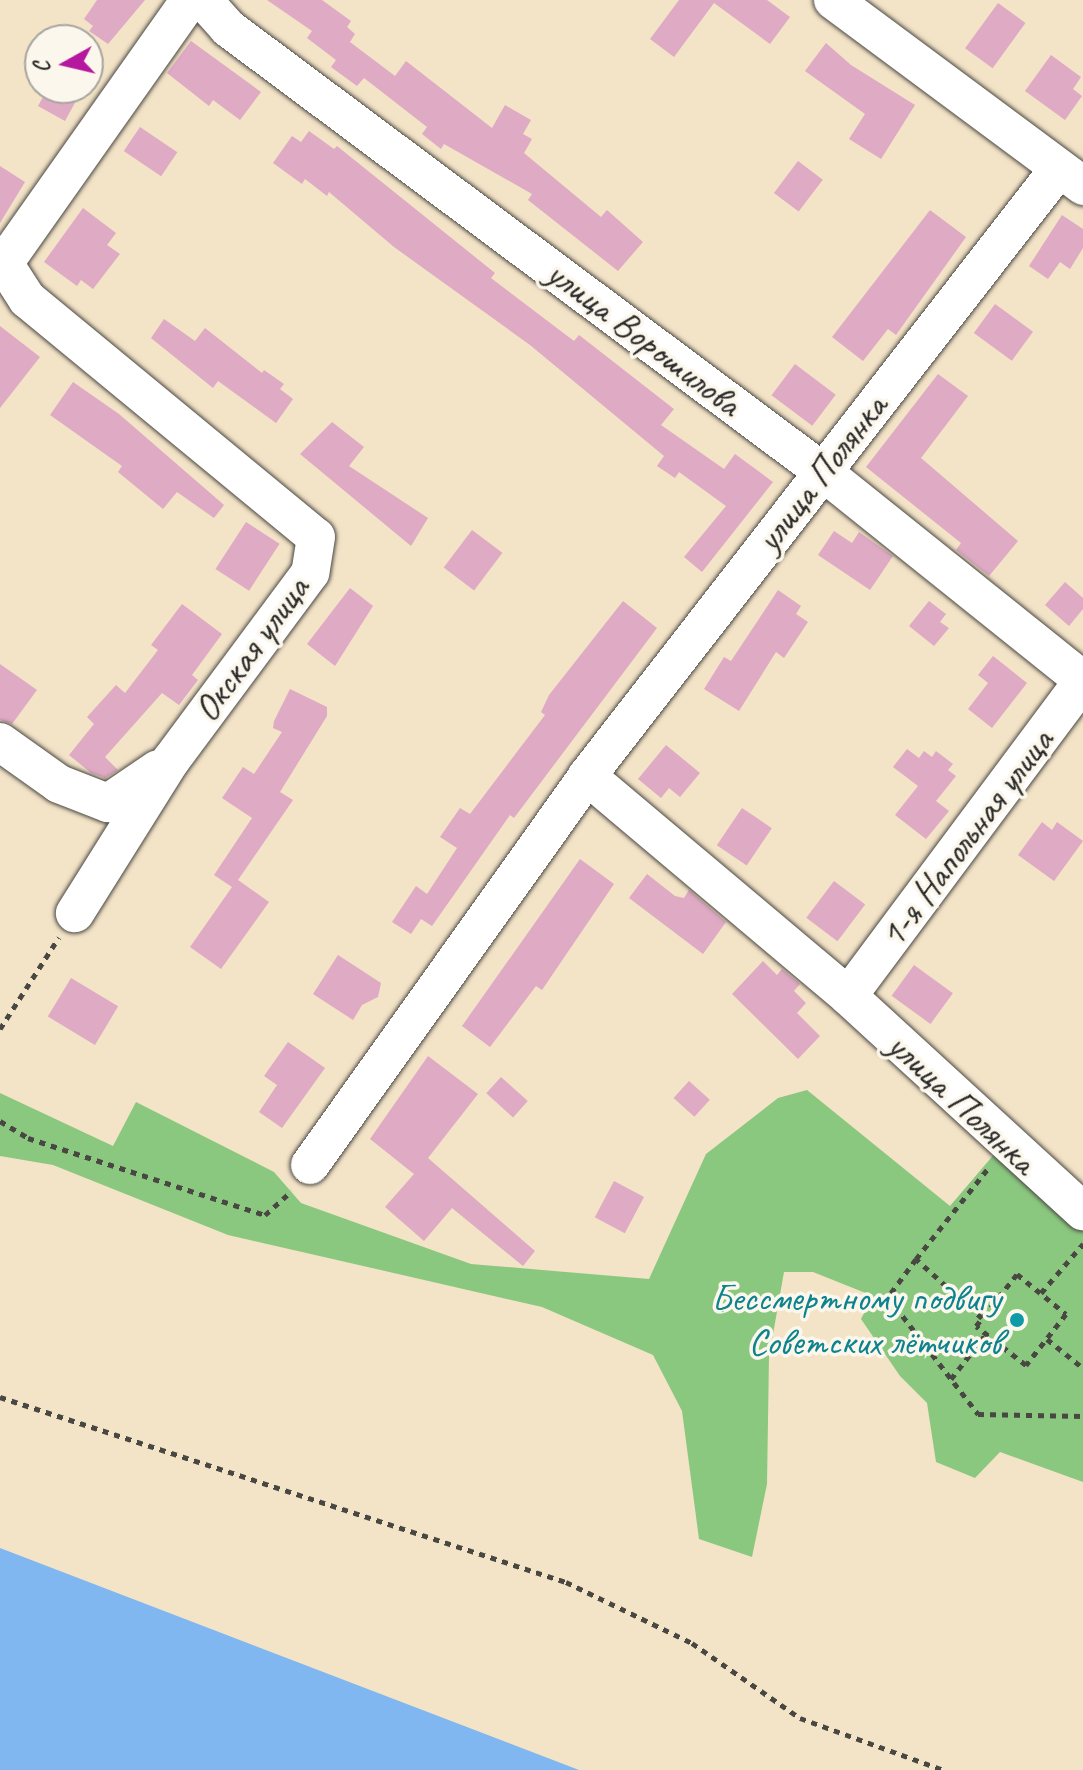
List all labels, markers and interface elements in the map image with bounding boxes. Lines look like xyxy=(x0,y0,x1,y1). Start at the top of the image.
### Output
north arrow xyxy=(24,24,104,104)
text: С xyxy=(28,60,57,74)
street label: улица Ворошилова xyxy=(538,250,750,426)
street label: улица Полянка xyxy=(745,385,897,561)
street label: Окская улица xyxy=(182,567,320,731)
street label: 1-я Напольная улица xyxy=(867,717,1065,959)
street label: улица Полянка xyxy=(878,1022,1046,1184)
place label: Бессмертному подвигу Советских лётчиков xyxy=(709,1275,1001,1364)
marker: Бессмертному подвигу Советских лётчиков xyxy=(1008,1311,1026,1329)

